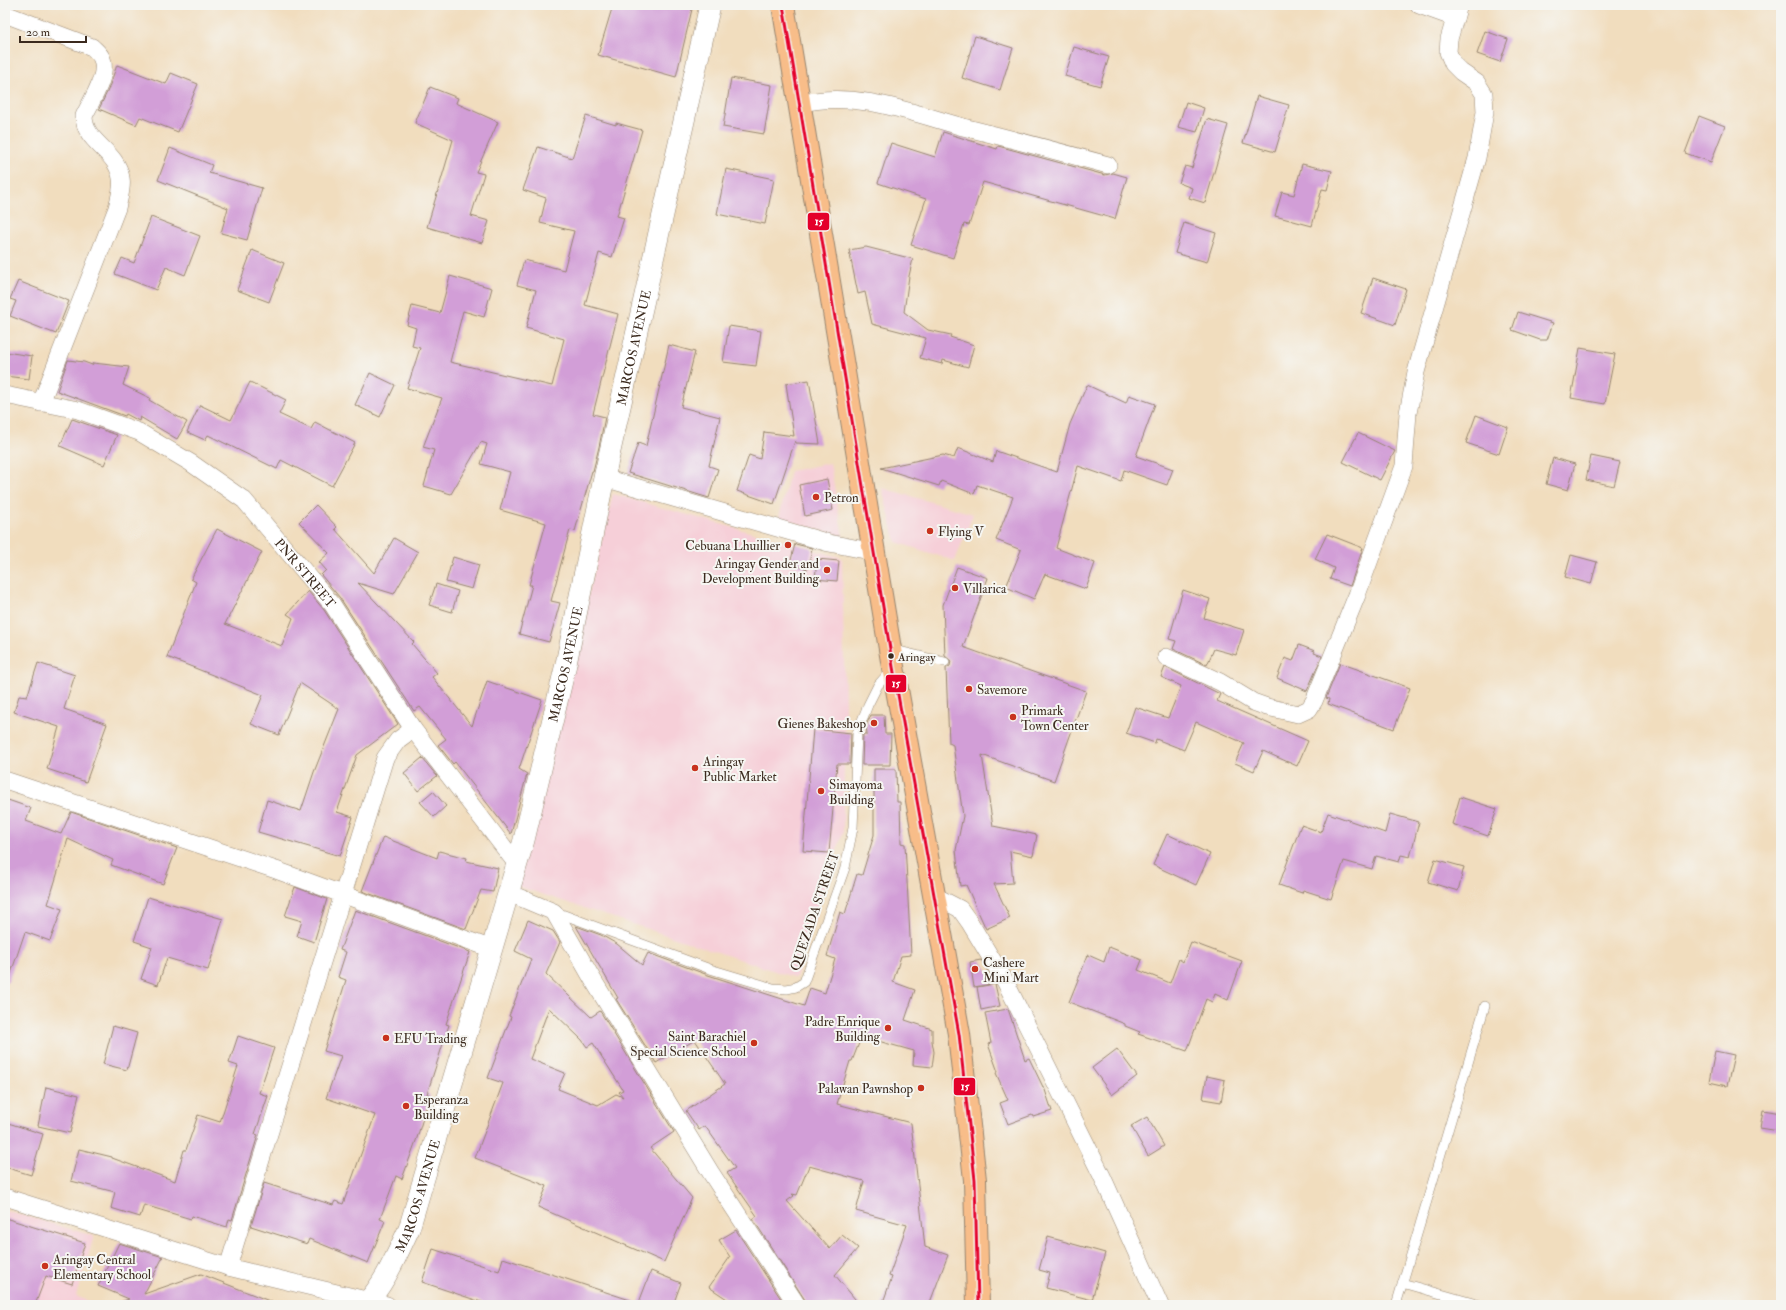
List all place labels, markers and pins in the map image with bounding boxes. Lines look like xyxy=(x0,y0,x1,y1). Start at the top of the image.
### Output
place label: Petron xyxy=(824,490,859,506)
marker: Petron xyxy=(811,492,821,502)
place label: Flying V xyxy=(938,524,984,541)
marker: Flying V xyxy=(925,526,935,536)
place label: Cebuana Lhuillier xyxy=(685,538,780,554)
marker: Cebuana Lhuillier xyxy=(783,540,793,550)
place label: Aringay Gender and Development Building xyxy=(702,556,820,588)
marker: Aringay Gender and Development Building xyxy=(822,565,832,575)
place label: Villarica xyxy=(963,581,1007,597)
marker: Villarica xyxy=(950,583,960,593)
place label: Aringay xyxy=(897,650,936,665)
marker: Aringay xyxy=(886,651,896,661)
place label: Savemore xyxy=(977,682,1027,698)
marker: Savemore xyxy=(964,684,974,694)
place label: Primark Town Center xyxy=(1021,703,1089,734)
marker: Primark Town Center xyxy=(1008,712,1018,722)
place label: Gienes Bakeshop xyxy=(778,716,866,733)
marker: Gienes Bakeshop xyxy=(869,718,879,728)
place label: Aringay Public Market xyxy=(702,754,777,785)
marker: Aringay Public Market xyxy=(690,763,700,773)
place label: Simayoma Building xyxy=(829,777,883,808)
marker: Simayoma Building xyxy=(816,786,826,796)
place label: Cashere Mini Mart xyxy=(983,955,1039,986)
marker: Cashere Mini Mart xyxy=(970,964,980,974)
place label: Padre Enrique Building xyxy=(805,1014,881,1045)
marker: Padre Enrique Building xyxy=(883,1023,893,1033)
place label: Saint Barachiel Special Science School xyxy=(630,1029,747,1061)
place label: EFU Trading xyxy=(394,1031,467,1047)
marker: EFU Trading xyxy=(381,1033,391,1043)
marker: Saint Barachiel Special Science School xyxy=(749,1038,759,1048)
place label: Palawan Pawnshop xyxy=(818,1081,913,1098)
marker: Palawan Pawnshop xyxy=(916,1083,926,1093)
place label: Esperanza Building xyxy=(414,1092,469,1123)
marker: Esperanza Building xyxy=(401,1101,411,1111)
place label: Aringay Central Elementary School xyxy=(52,1252,152,1284)
marker: Aringay Central Elementary School xyxy=(40,1261,50,1271)

